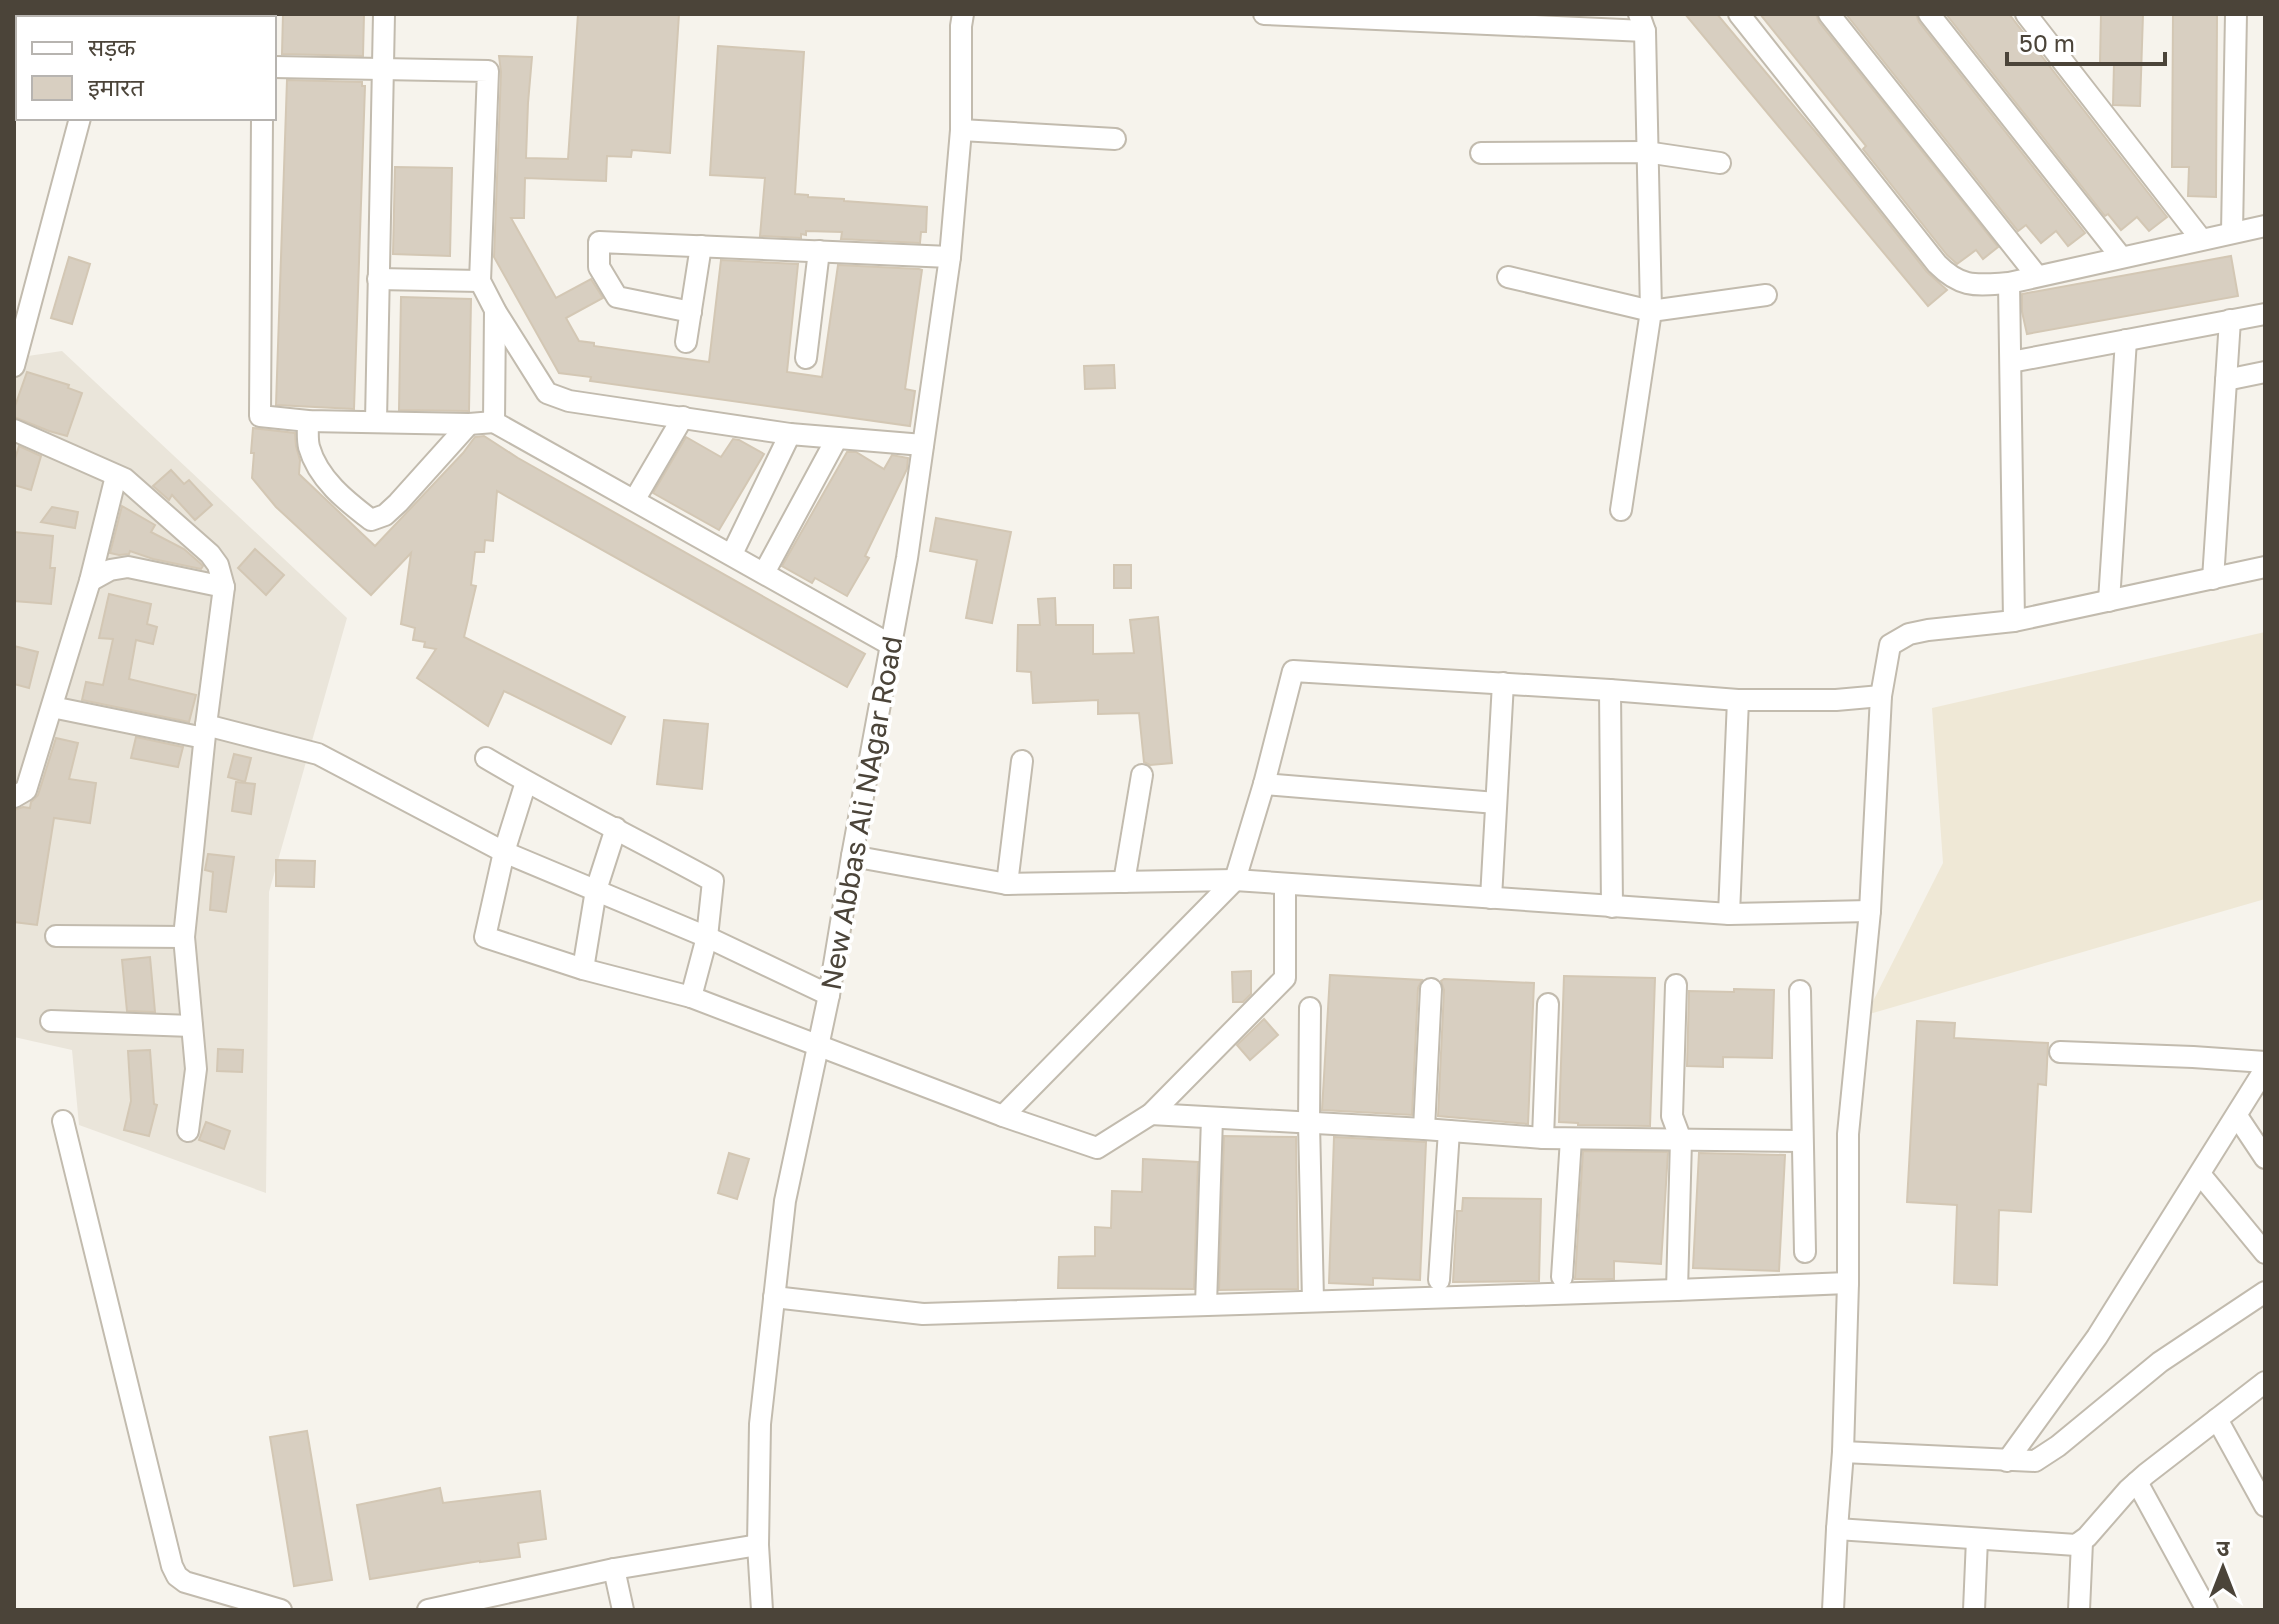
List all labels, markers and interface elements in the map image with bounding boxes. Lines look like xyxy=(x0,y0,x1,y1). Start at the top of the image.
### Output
legend xyxy=(16,16,276,120)
scale bar xyxy=(2007,16,2165,66)
text: 50 m xyxy=(2019,28,2075,57)
text: सड़क xyxy=(88,32,136,61)
text: इमारत xyxy=(88,72,145,101)
street label: New Abbas Ali NAgar Road xyxy=(814,633,908,993)
north arrow xyxy=(2183,1528,2263,1608)
text: उ xyxy=(2217,1534,2231,1561)

